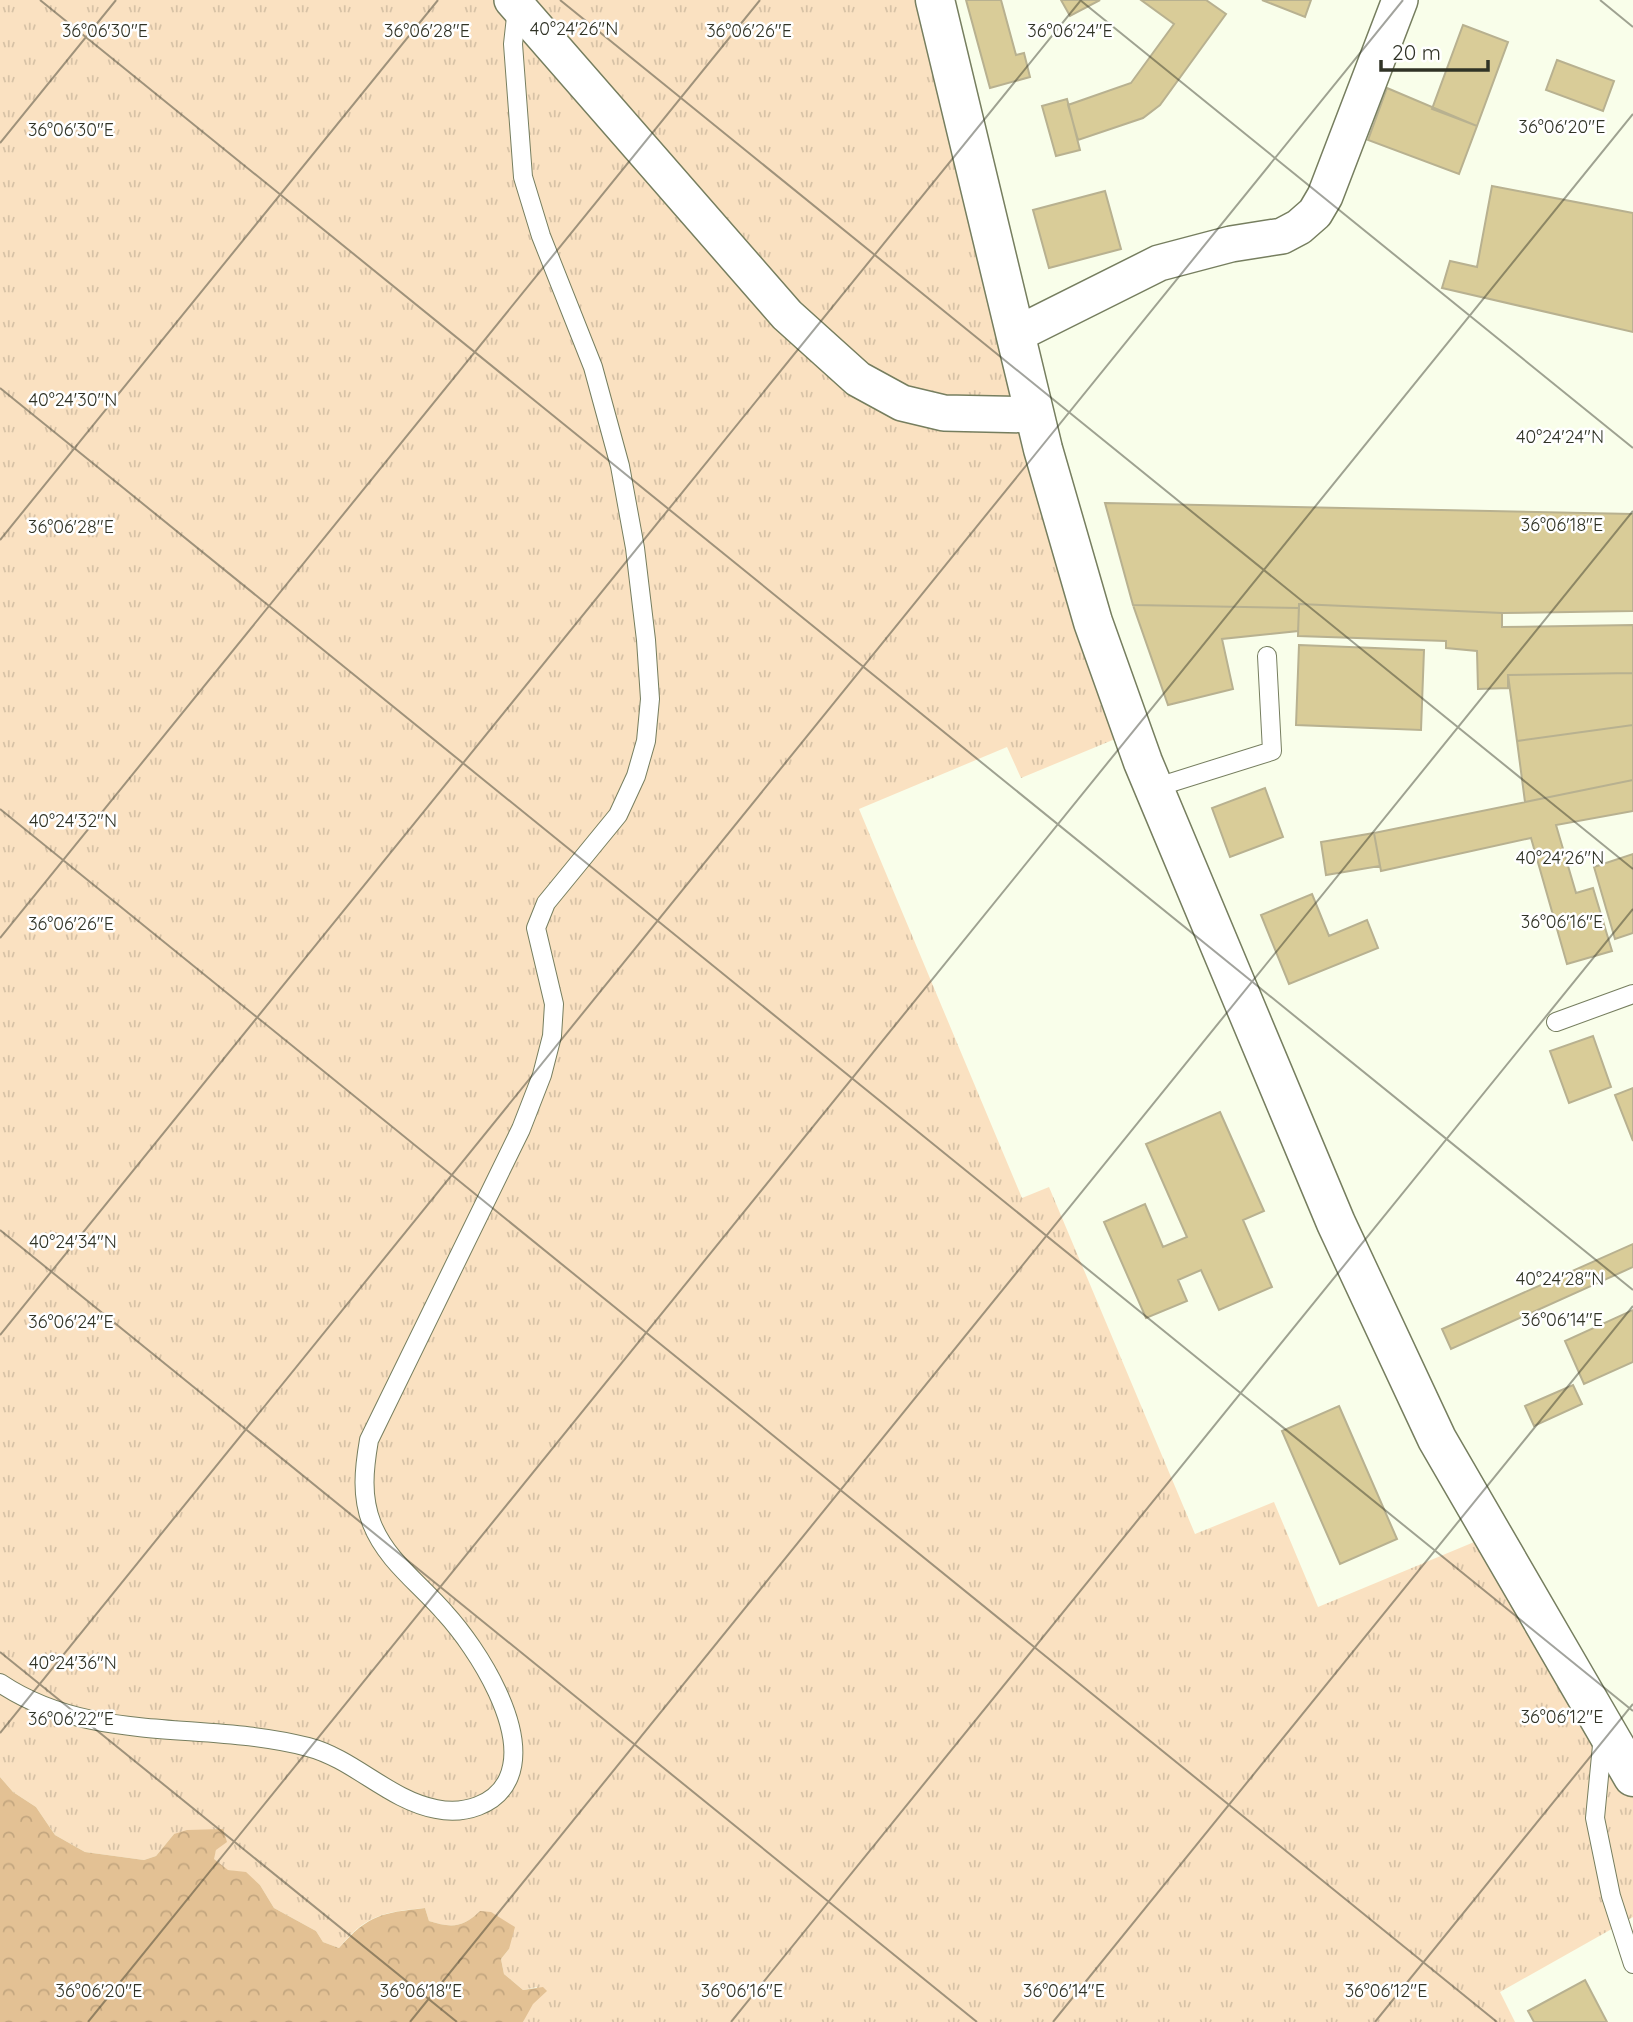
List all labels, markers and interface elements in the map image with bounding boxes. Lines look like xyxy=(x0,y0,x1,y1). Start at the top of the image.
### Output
text: 40°24'26"N xyxy=(530,17,618,40)
text: 36°06'30"E xyxy=(62,19,148,42)
text: 36°06'28"E xyxy=(384,19,470,42)
text: 36°06'26"E xyxy=(706,19,792,42)
text: 36°06'24"E xyxy=(1027,19,1113,42)
scale bar xyxy=(1381,28,1488,72)
text: 20 m xyxy=(1392,39,1441,65)
text: 36°06'20"E xyxy=(1519,115,1605,138)
text: 36°06'30"E xyxy=(28,118,114,141)
text: 40°24'30"N xyxy=(29,388,117,411)
text: 40°24'24"N xyxy=(1516,425,1604,448)
text: 36°06'18"E xyxy=(1521,513,1603,536)
text: 36°06'28"E xyxy=(28,515,114,538)
text: 40°24'32"N xyxy=(29,809,117,832)
text: 40°24'26"N xyxy=(1516,846,1604,869)
text: 36°06'16"E xyxy=(1521,910,1603,933)
text: 36°06'26"E xyxy=(28,912,114,935)
text: 40°24'34"N xyxy=(29,1230,117,1253)
text: 40°24'28"N xyxy=(1516,1267,1604,1290)
text: 36°06'14"E xyxy=(1521,1308,1603,1331)
text: 36°06'24"E xyxy=(28,1310,114,1333)
text: 40°24'36"N xyxy=(29,1651,117,1674)
text: 36°06'12"E xyxy=(1521,1705,1603,1728)
text: 36°06'22"E xyxy=(28,1707,114,1730)
text: 36°06'20"E xyxy=(56,1979,142,2002)
text: 36°06'18"E xyxy=(380,1979,462,2002)
text: 36°06'16"E xyxy=(701,1979,783,2002)
text: 36°06'14"E xyxy=(1023,1979,1105,2002)
text: 36°06'12"E xyxy=(1345,1979,1427,2002)

